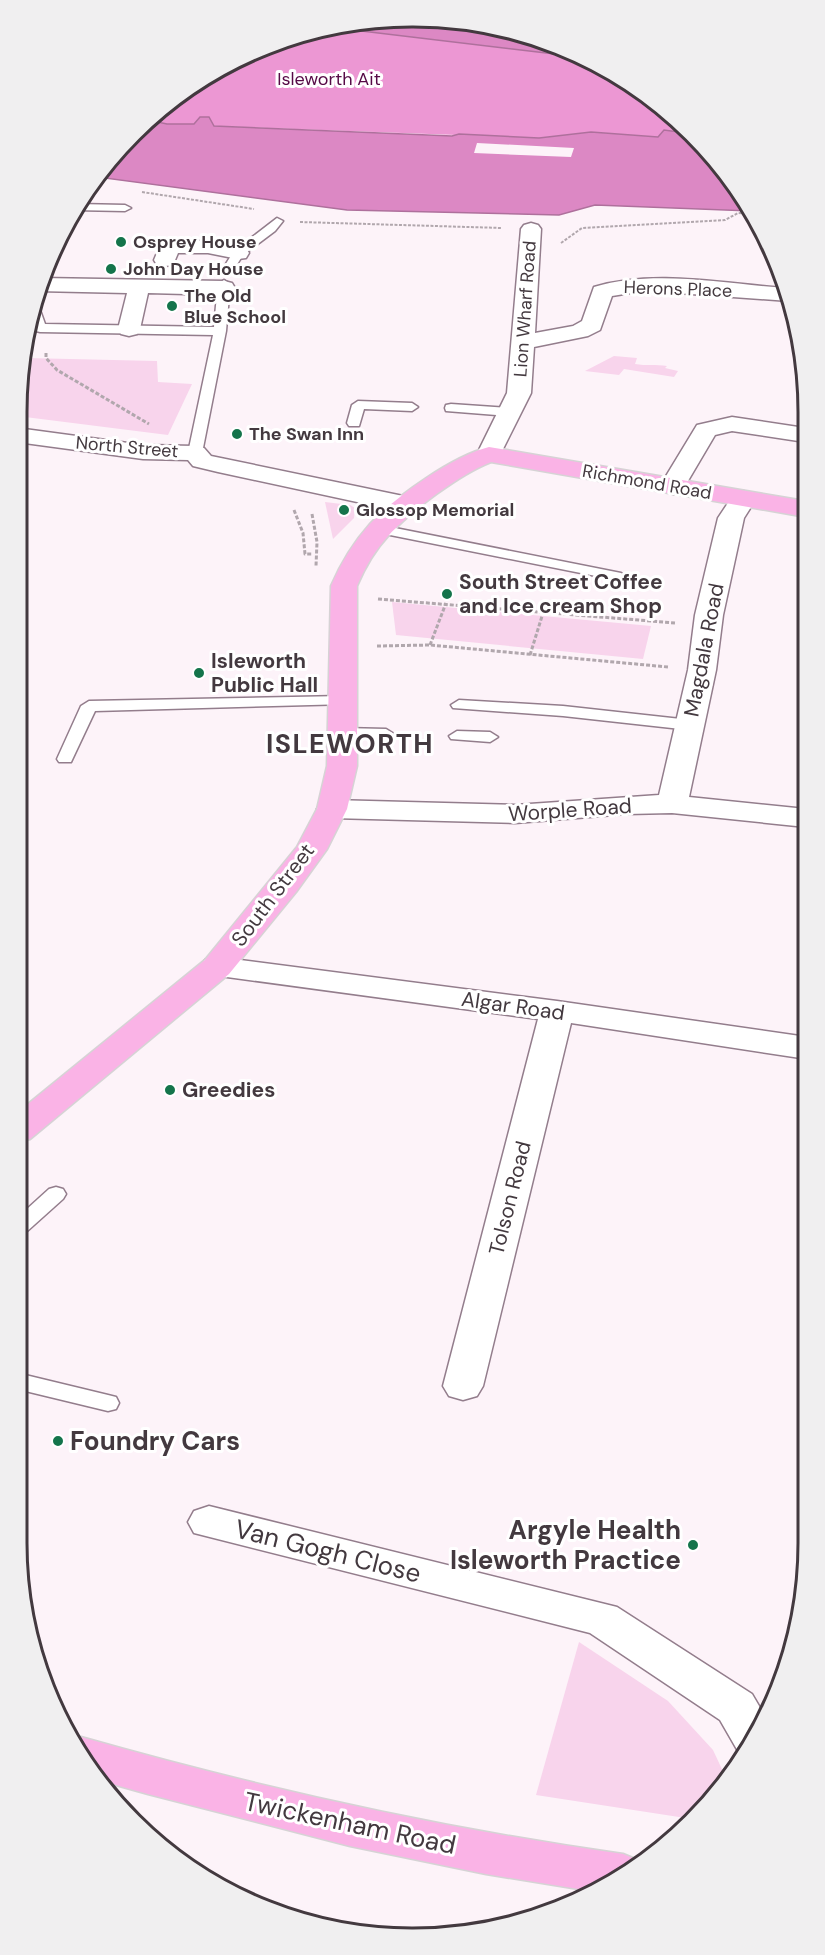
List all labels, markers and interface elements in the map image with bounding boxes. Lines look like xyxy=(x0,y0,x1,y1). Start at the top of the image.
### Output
park label: Isleworth Ait xyxy=(277,67,381,91)
place label: Osprey House xyxy=(133,230,257,254)
marker: Osprey House xyxy=(114,235,128,249)
street label: Lion Wharf Road xyxy=(508,240,542,378)
place label: John Day House xyxy=(123,257,264,281)
marker: John Day House xyxy=(104,262,118,276)
street label: Herons Place xyxy=(623,275,733,303)
place label: The Old Blue School xyxy=(184,284,286,329)
marker: The Old Blue School xyxy=(165,299,179,313)
place label: The Swan Inn xyxy=(249,422,364,446)
marker: The Swan Inn xyxy=(230,427,244,441)
street label: North Street xyxy=(75,431,179,463)
street label: Richmond Road xyxy=(581,459,713,505)
place label: Glossop Memorial xyxy=(356,498,514,522)
marker: Glossop Memorial xyxy=(337,503,351,517)
place label: South Street Coffee and Ice cream Shop xyxy=(459,568,663,620)
street label: Magdala Road xyxy=(677,581,731,719)
marker: South Street Coffee and Ice cream Shop xyxy=(440,587,454,601)
place label: Isleworth Public Hall xyxy=(211,647,318,699)
marker: Isleworth Public Hall xyxy=(192,666,206,680)
district label: ISLEWORTH xyxy=(266,726,434,761)
street label: Worple Road xyxy=(507,792,633,828)
street label: South Street xyxy=(225,838,321,952)
street label: Algar Road xyxy=(460,985,566,1027)
place label: Greedies xyxy=(182,1076,275,1104)
marker: Greedies xyxy=(163,1083,177,1097)
street label: Tolson Road xyxy=(482,1138,538,1258)
place label: Foundry Cars xyxy=(70,1424,240,1458)
marker: Foundry Cars xyxy=(51,1434,65,1448)
street label: Van Gogh Close xyxy=(231,1511,425,1591)
place label: Argyle Health Isleworth Practice xyxy=(450,1513,681,1577)
marker: Argyle Health Isleworth Practice xyxy=(686,1538,700,1552)
street label: Twickenham Road xyxy=(241,1784,459,1862)

